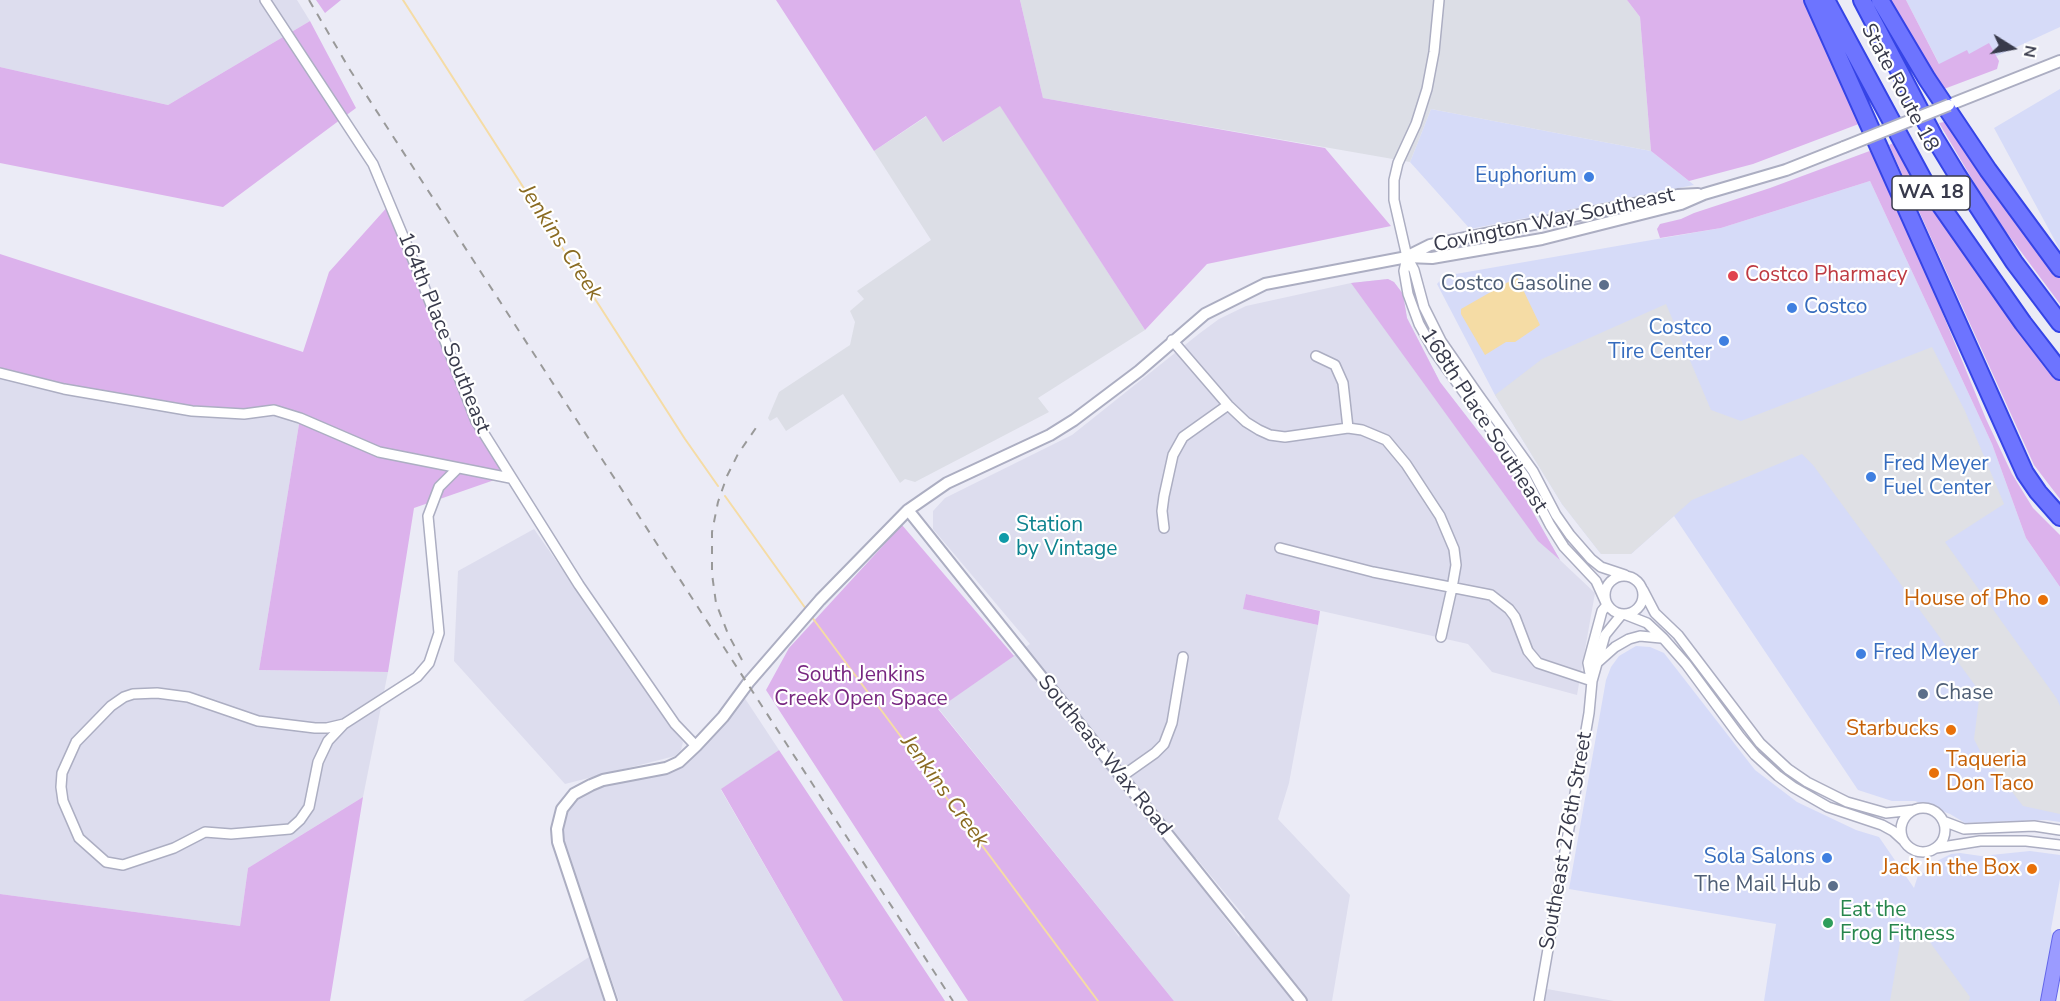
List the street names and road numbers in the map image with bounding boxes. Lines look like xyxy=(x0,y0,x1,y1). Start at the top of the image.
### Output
street label: State Route 18 xyxy=(1855,20,1943,156)
road number: WA 18 xyxy=(1892,176,1970,210)
street label: Covington Way Southeast xyxy=(1431,183,1677,259)
street label: 164th Place Southeast xyxy=(391,229,495,437)
street label: 168th Place Southeast xyxy=(1414,324,1552,518)
street label: Southeast Wax Road xyxy=(1032,671,1176,841)
street label: Southeast 276th Street xyxy=(1535,730,1599,952)

